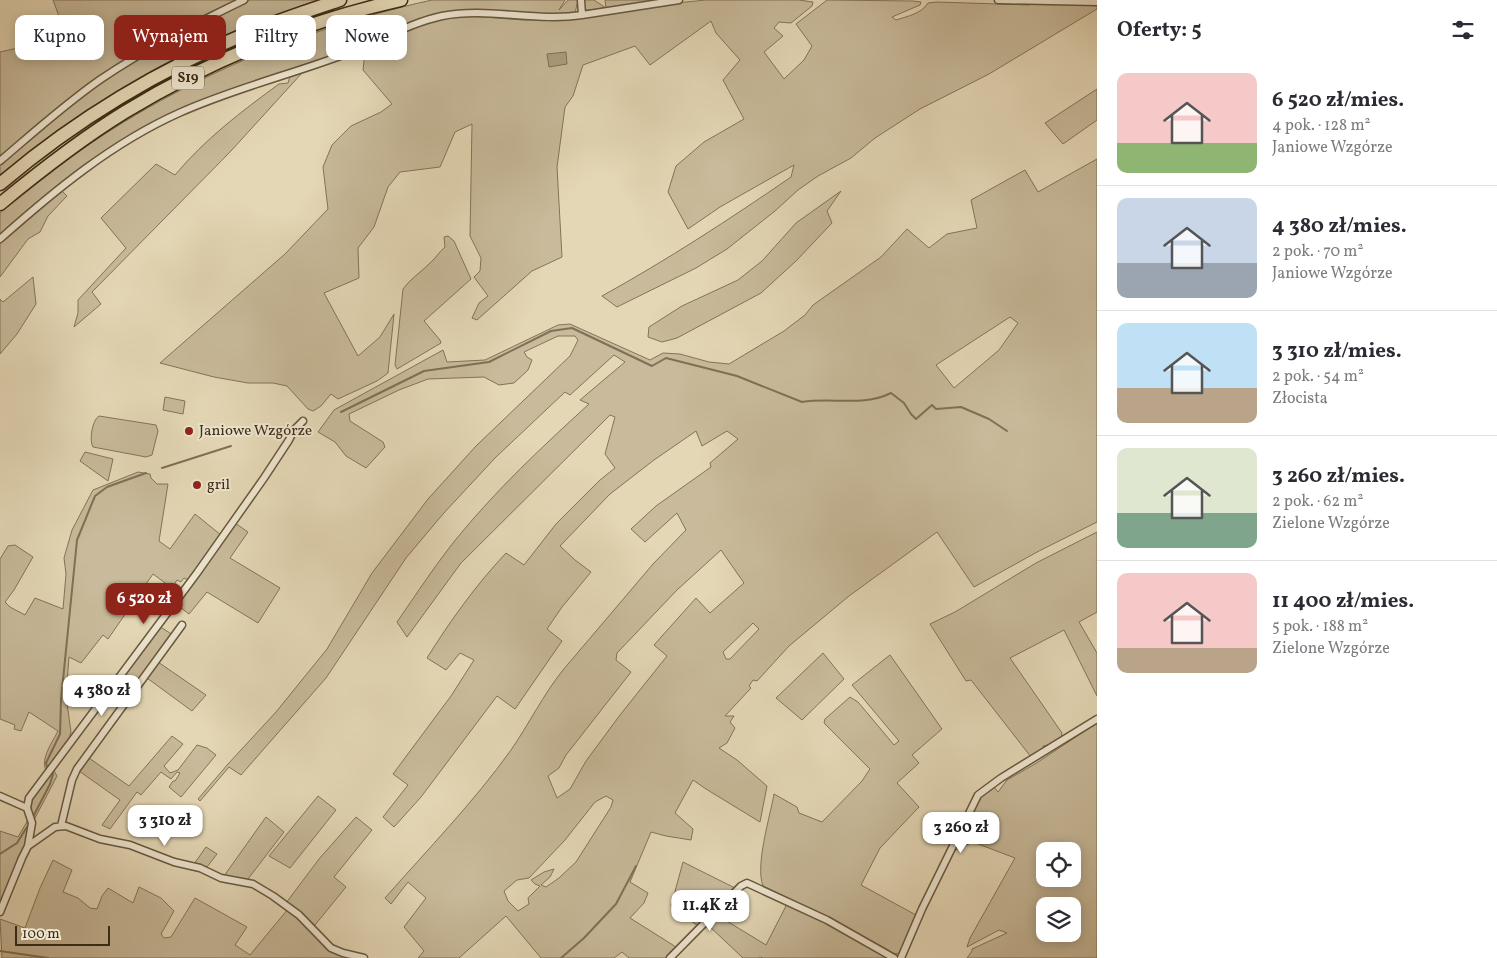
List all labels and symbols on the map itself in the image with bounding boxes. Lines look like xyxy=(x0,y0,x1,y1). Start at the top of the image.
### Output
road number: S19 xyxy=(172,66,204,90)
place label: Janiowe Wzgórze xyxy=(199,421,312,442)
marker: Janiowe Wzgórze xyxy=(183,425,195,437)
place label: gril xyxy=(207,475,230,496)
marker: gril xyxy=(191,479,203,491)
pin: 6 520 zł xyxy=(92,582,196,625)
pin: 4 380 zł xyxy=(50,674,154,717)
pin: 3 310 zł xyxy=(113,804,217,847)
pin: 3 260 zł xyxy=(909,812,1013,854)
pin: 11.4K zł xyxy=(658,890,762,932)
scale bar xyxy=(15,923,110,946)

